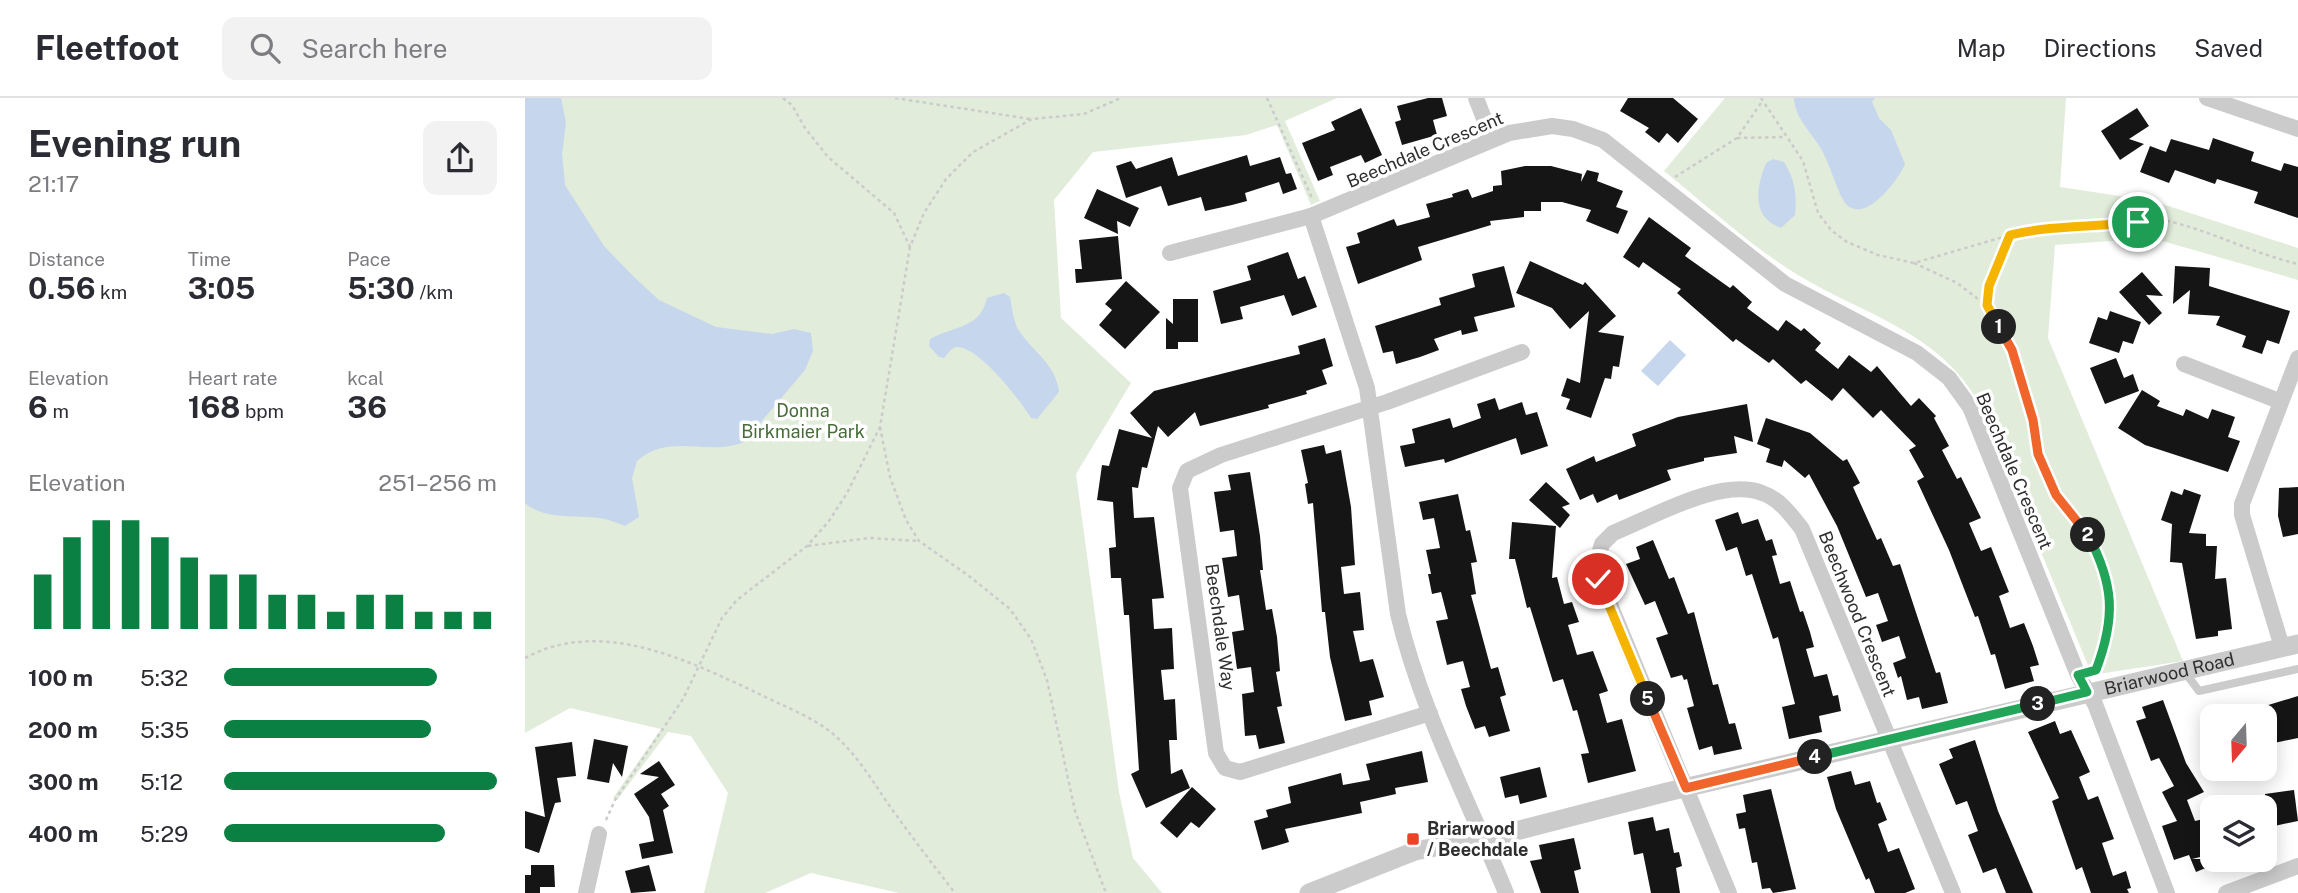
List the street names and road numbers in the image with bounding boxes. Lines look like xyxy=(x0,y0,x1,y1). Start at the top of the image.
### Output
street label: Beechdale Crescent xyxy=(1343,107,1506,192)
street label: Beechdale Crescent xyxy=(1972,389,2057,552)
street label: Beechwood Crescent xyxy=(1815,528,1900,700)
street label: Beechdale Way xyxy=(1201,562,1240,692)
street label: Briarwood Road xyxy=(2102,648,2236,699)

